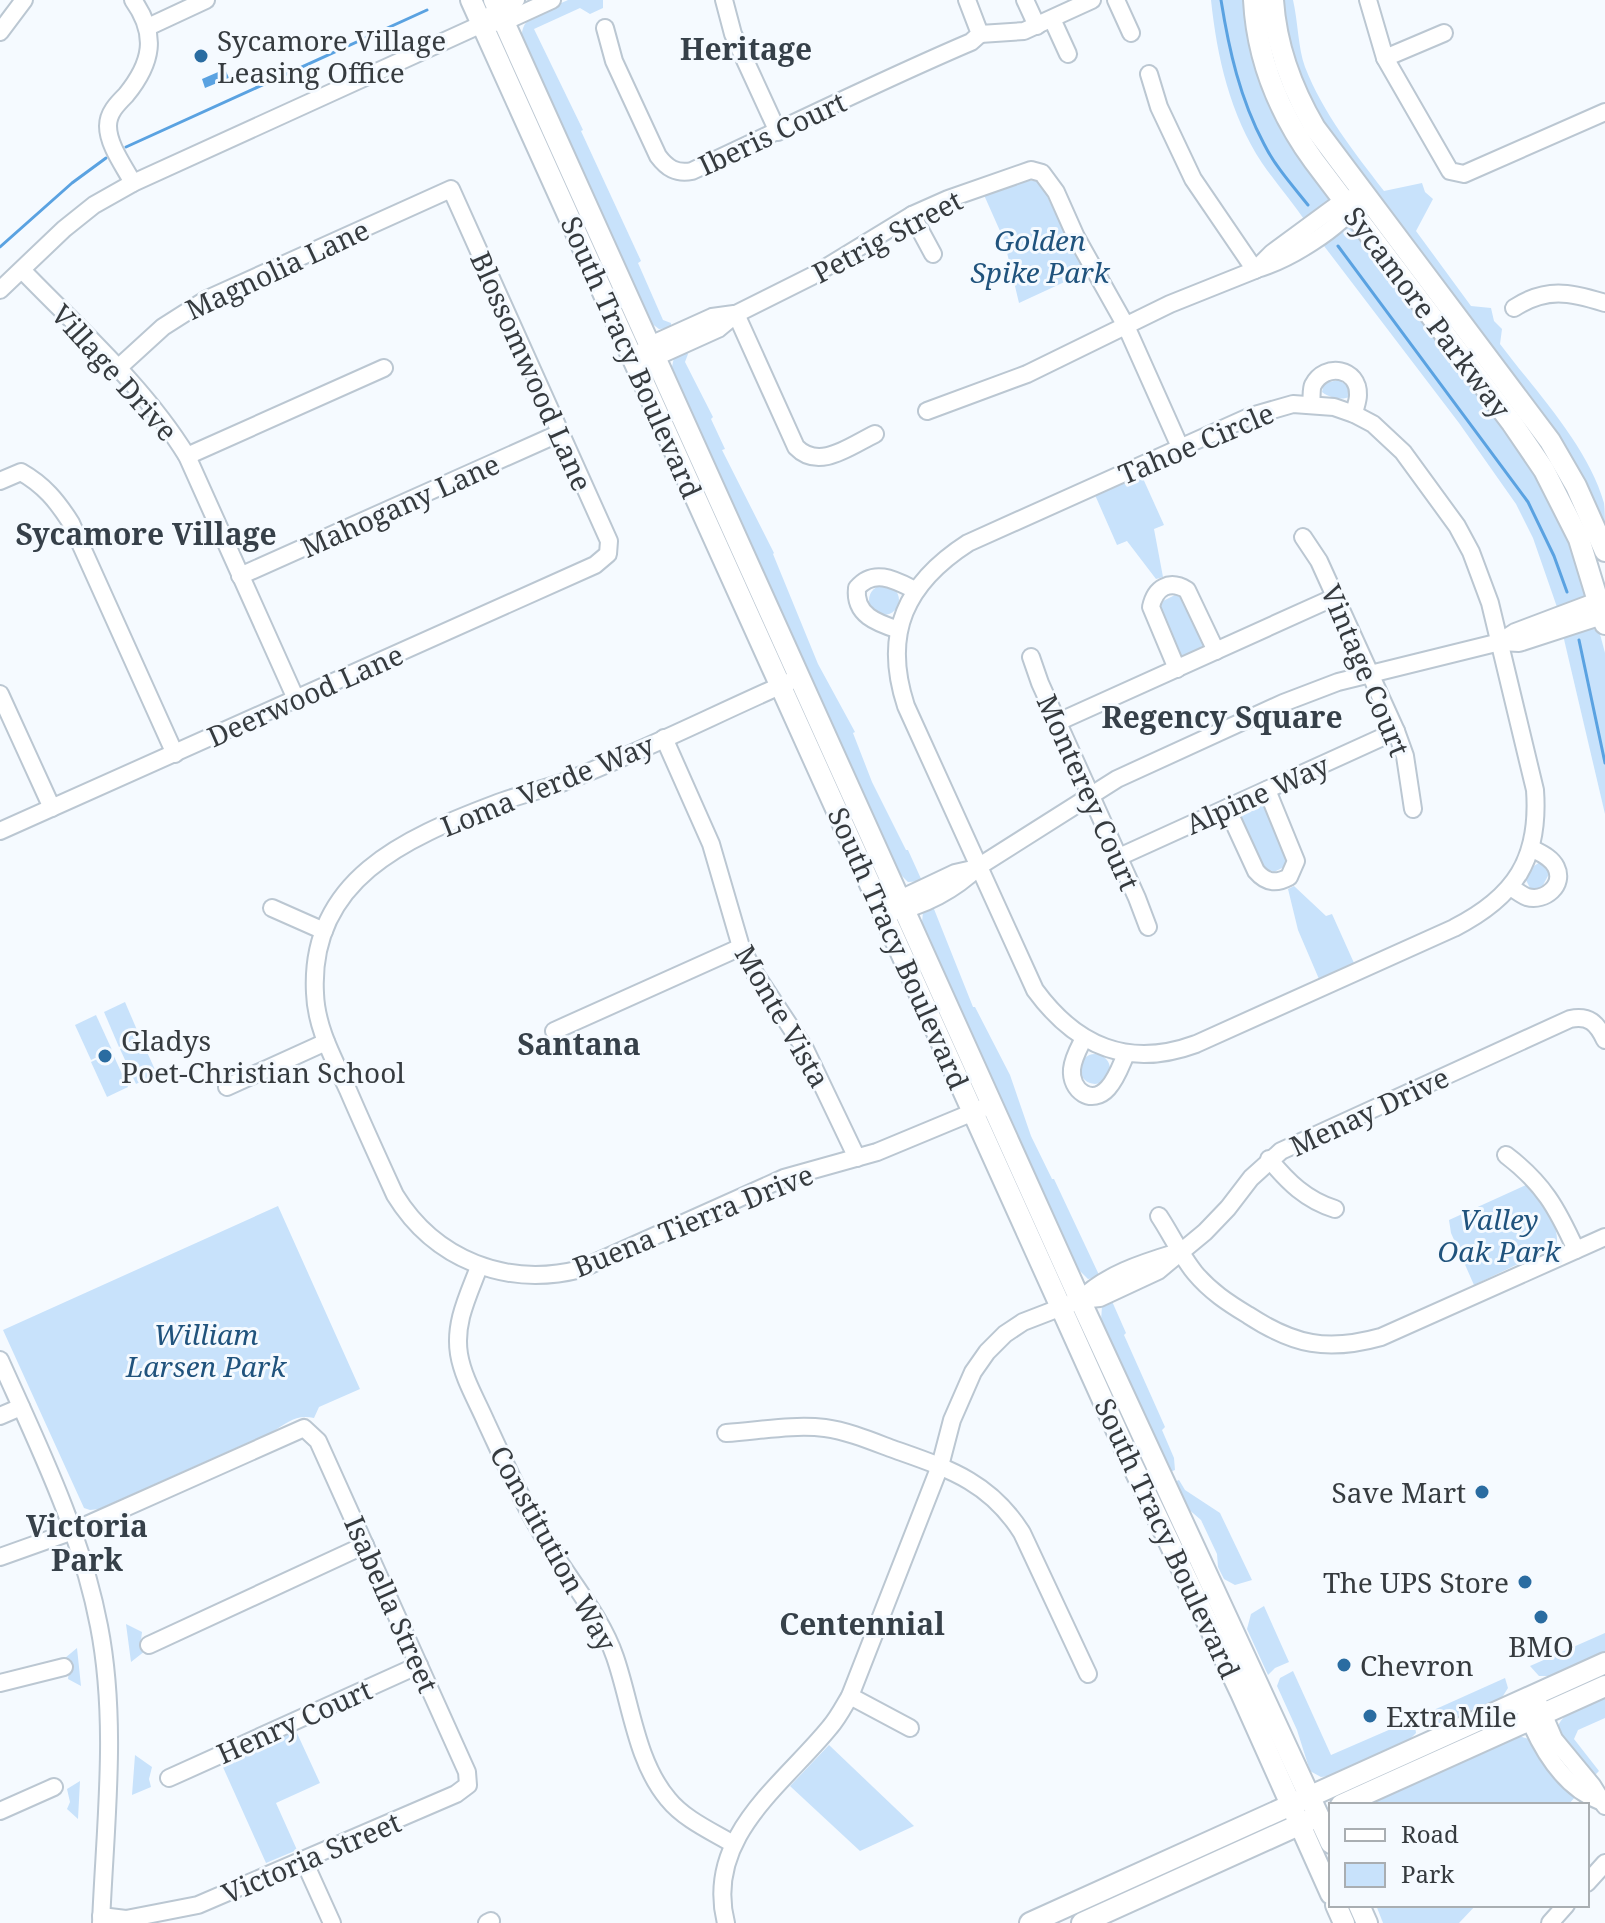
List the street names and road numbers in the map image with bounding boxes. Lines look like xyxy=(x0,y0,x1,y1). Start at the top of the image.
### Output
street label: Iberis Court xyxy=(692,82,852,184)
street label: Petrig Street xyxy=(806,181,969,291)
street label: Sycamore Parkway xyxy=(1336,199,1520,426)
street label: Magnolia Lane xyxy=(179,210,375,328)
street label: South Tracy Boulevard xyxy=(553,210,711,504)
street label: Blossomwood Lane xyxy=(462,245,602,497)
street label: Village Drive xyxy=(43,295,187,449)
street label: Tahoe Circle xyxy=(1113,393,1279,493)
street label: Mahogany Lane xyxy=(295,444,505,566)
street label: Vintage Court xyxy=(1313,578,1419,762)
street label: Deerwood Lane xyxy=(201,635,409,755)
street label: Monterey Court xyxy=(1029,688,1149,896)
street label: Loma Verde Way xyxy=(435,725,659,845)
street label: Alpine Way xyxy=(1179,745,1335,843)
street label: South Tracy Boulevard xyxy=(820,801,978,1095)
street label: Monte Vista xyxy=(727,938,839,1094)
street label: Menay Drive xyxy=(1283,1058,1455,1164)
street label: Buena Tierra Drive xyxy=(567,1154,819,1286)
street label: South Tracy Boulevard xyxy=(1086,1392,1250,1684)
street label: Constitution Way xyxy=(482,1439,626,1658)
street label: Isabella Street xyxy=(336,1510,448,1698)
street label: Henry Court xyxy=(211,1670,378,1772)
street label: Victoria Street xyxy=(216,1802,406,1912)

